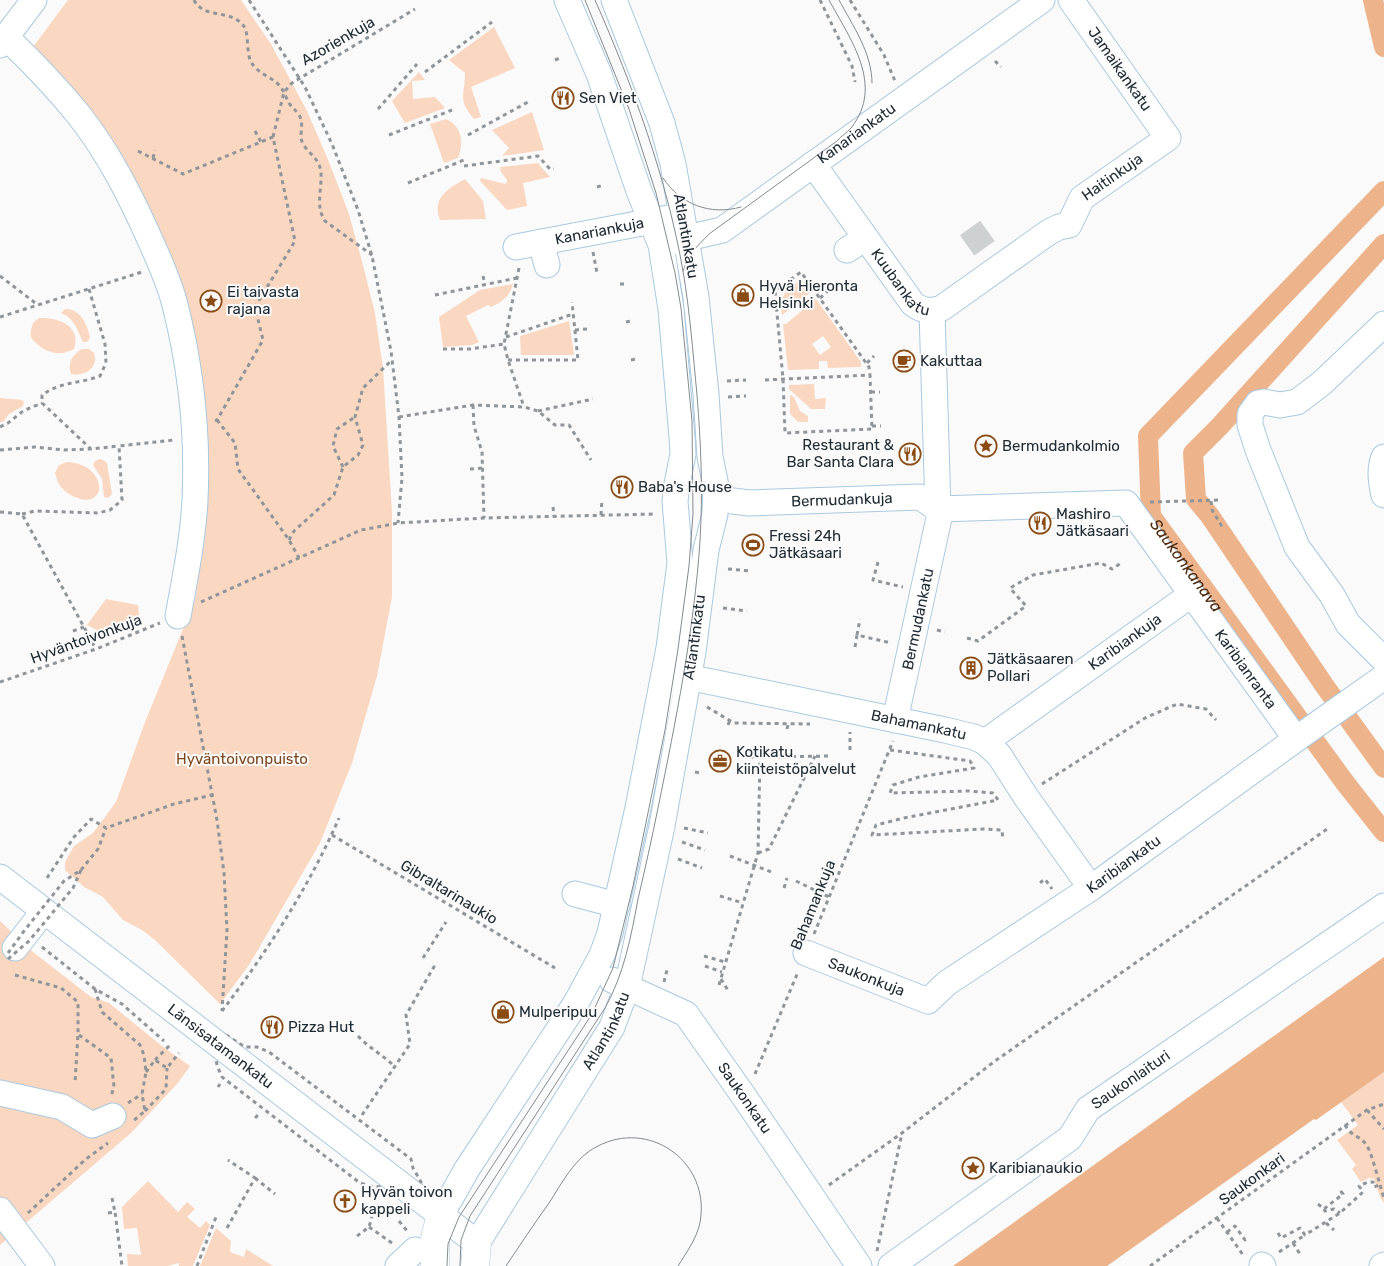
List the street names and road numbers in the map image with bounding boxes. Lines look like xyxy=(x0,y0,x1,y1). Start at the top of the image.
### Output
street label: Azorienkuja xyxy=(298,13,378,69)
street label: Jamaikankatu xyxy=(1084,23,1156,115)
street label: Kanariankatu xyxy=(814,99,899,167)
street label: Haitinkuja xyxy=(1078,150,1146,204)
street label: Atlantinkatu xyxy=(670,192,702,280)
street label: Kanariankuja xyxy=(553,214,645,248)
street label: Kuubankatu xyxy=(867,245,931,320)
street label: Bermudankuja xyxy=(791,489,893,511)
street label: Bermudankatu xyxy=(898,567,938,671)
street label: Atlantinkatu xyxy=(679,594,709,681)
street label: Karibiankuja xyxy=(1085,610,1165,674)
street label: Hyväntoivonkuja xyxy=(28,611,144,667)
street label: Karibianranta xyxy=(1211,626,1280,712)
street label: Bahamankatu xyxy=(869,706,968,744)
street label: Karibiankatu xyxy=(1083,831,1164,897)
street label: Gibraltarinaukio xyxy=(397,856,501,928)
street label: Bahamankuja xyxy=(787,857,839,953)
street label: Saukonkuja xyxy=(826,954,907,1000)
street label: Atlantinkatu xyxy=(578,989,633,1073)
street label: Länsisatamankatu xyxy=(164,1000,277,1093)
street label: Saukonlaituri xyxy=(1088,1046,1174,1113)
street label: Saukonkatu xyxy=(714,1059,776,1137)
street label: Saukonkari xyxy=(1216,1149,1288,1209)

